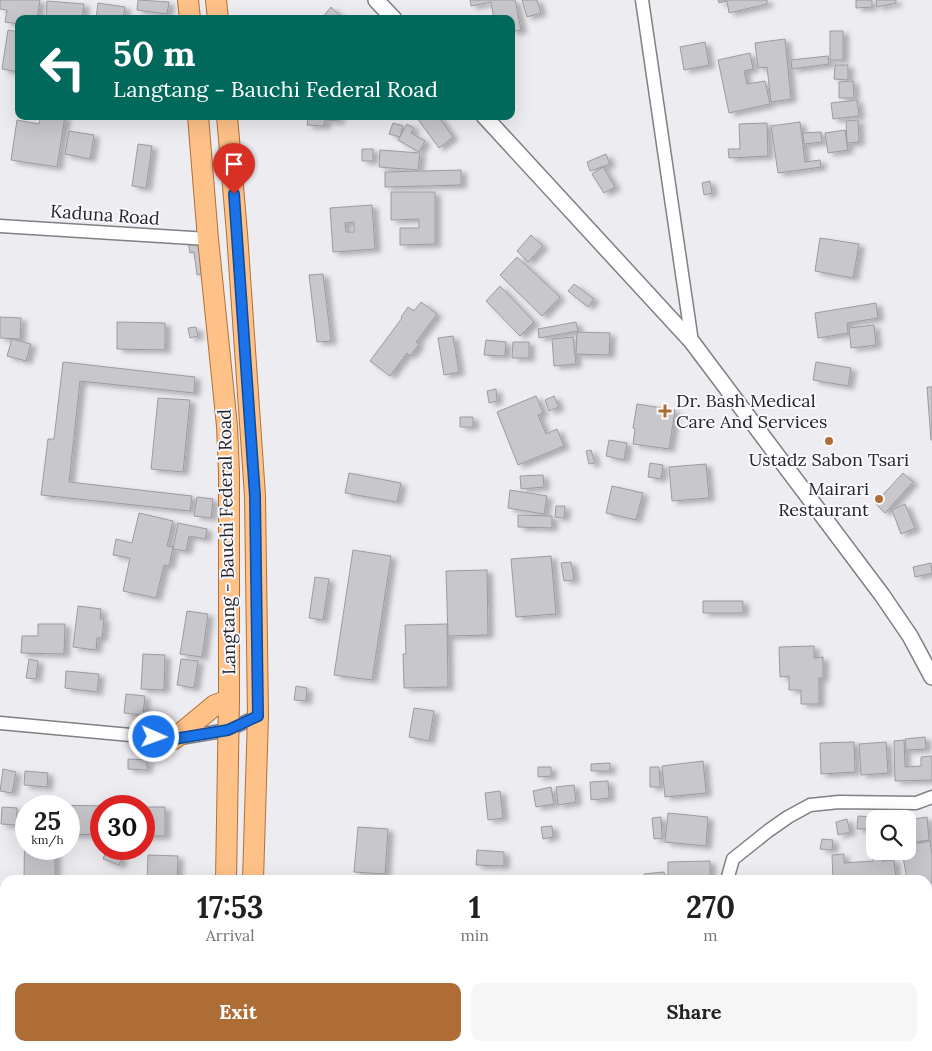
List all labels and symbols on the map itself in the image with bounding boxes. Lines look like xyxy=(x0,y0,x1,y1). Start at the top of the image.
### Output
pin xyxy=(213,143,255,194)
street label: Kaduna Road xyxy=(49,199,161,230)
place label: Dr. Bash Medical Care And Services xyxy=(676,389,827,433)
marker: Dr. Bash Medical Care And Services xyxy=(658,404,672,418)
street label: Langtang - Bauchi Federal Road xyxy=(213,409,240,675)
marker: Ustadz Sabon Tsari xyxy=(823,435,835,447)
place label: Ustadz Sabon Tsari xyxy=(749,448,909,471)
place label: Mairari Restaurant xyxy=(778,477,869,521)
marker: Mairari Restaurant xyxy=(873,493,885,505)
position arrow xyxy=(127,710,179,762)
speed limit sign: 30 xyxy=(90,795,155,860)

